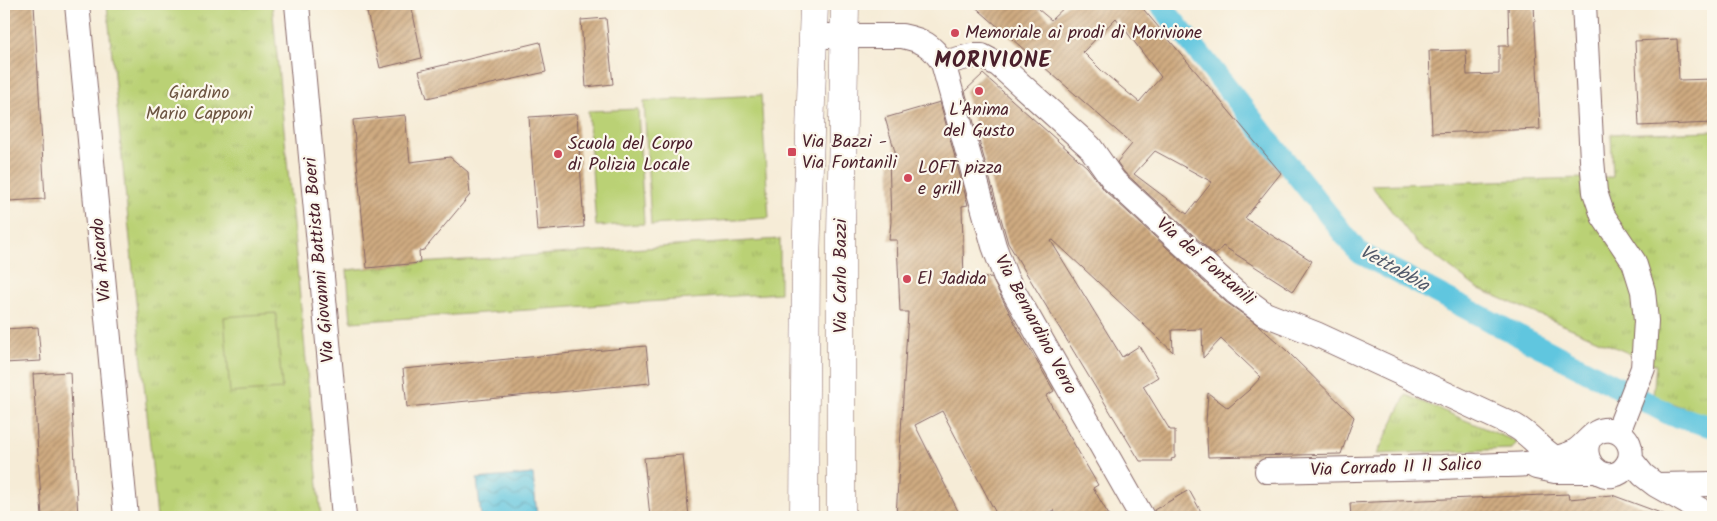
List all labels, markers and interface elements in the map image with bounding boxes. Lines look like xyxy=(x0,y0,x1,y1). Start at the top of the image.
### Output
place label: Memoriale ai prodi di Morivione xyxy=(965,19,1202,48)
marker: Memoriale ai prodi di Morivione xyxy=(949,27,961,39)
district label: MORIVIONE xyxy=(934,44,1052,79)
park label: Giardino Mario Capponi xyxy=(146,79,253,129)
marker: L'Anima del Gusto xyxy=(973,85,985,97)
place label: L'Anima del Gusto xyxy=(943,96,1015,146)
place label: Via Bazzi - Via Fontanili xyxy=(802,128,897,178)
place label: Scuola del Corpo di Polizia Locale xyxy=(568,130,693,180)
marker: Via Bazzi - Via Fontanili xyxy=(786,146,798,158)
marker: Scuola del Corpo di Polizia Locale xyxy=(552,148,564,160)
place label: LOFT pizza e grill xyxy=(918,154,1002,204)
street label: Via Giovanni Battista Boeri xyxy=(297,155,343,364)
marker: LOFT pizza e grill xyxy=(902,172,914,184)
street label: Via dei Fontanili xyxy=(1149,211,1262,314)
street label: Via Aicardo xyxy=(84,217,120,303)
street label: Via Carlo Bazzi xyxy=(827,218,856,333)
water label: Vettabbia xyxy=(1354,238,1435,301)
street label: Via Bernardino Verro xyxy=(986,250,1084,400)
place label: El Jadida xyxy=(917,265,987,294)
marker: El Jadida xyxy=(901,273,913,285)
street label: Via Corrado II Il Salico xyxy=(1310,451,1482,485)

